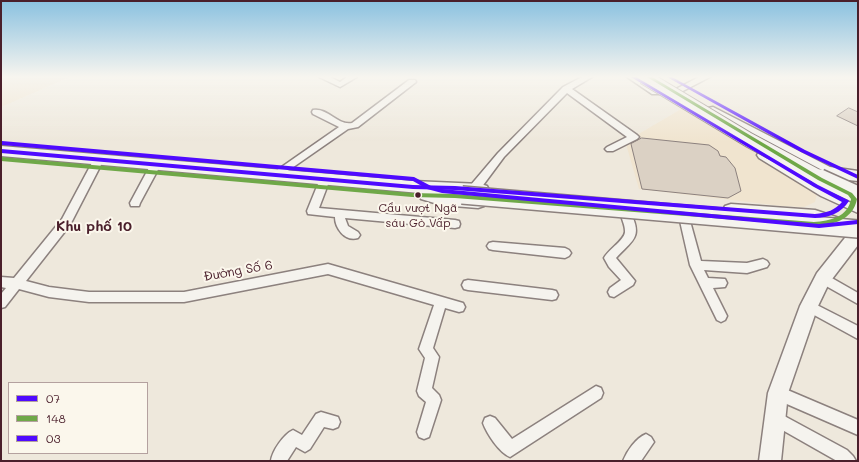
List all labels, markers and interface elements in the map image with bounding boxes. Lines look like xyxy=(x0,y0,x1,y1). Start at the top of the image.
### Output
marker: Cầu vượt Ngã sáu Gò Vấp xyxy=(413,190,423,200)
place label: Cầu vượt Ngã sáu Gò Vấp xyxy=(379,201,457,229)
district label: Khu phố 10 xyxy=(56,219,132,235)
street label: Đường Số 6 xyxy=(202,257,274,285)
legend xyxy=(8,382,148,454)
text: 07 xyxy=(46,390,60,406)
text: 148 xyxy=(46,410,66,426)
text: 03 xyxy=(46,430,60,446)

